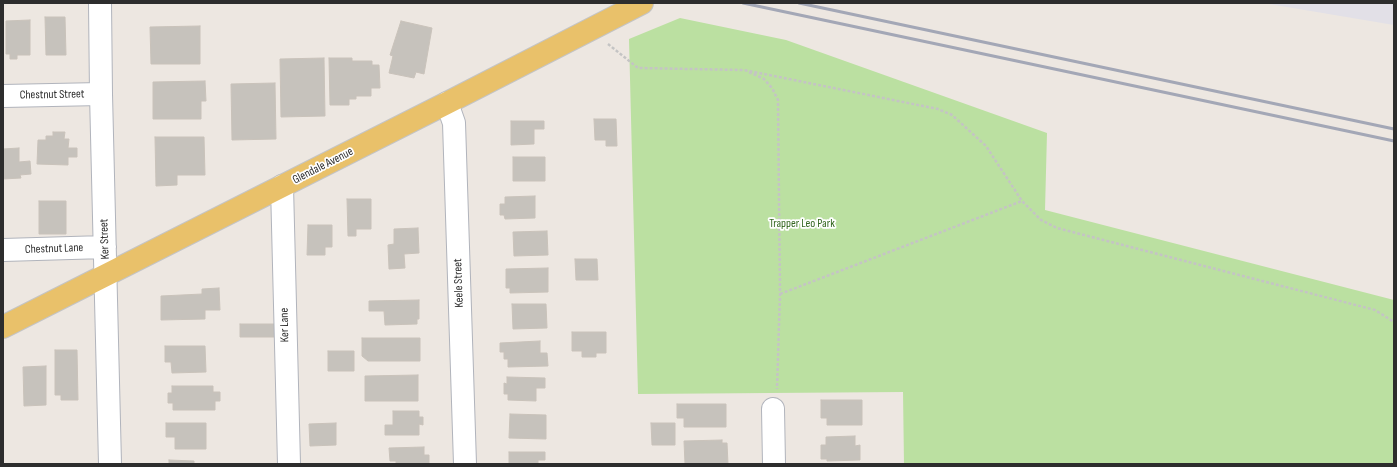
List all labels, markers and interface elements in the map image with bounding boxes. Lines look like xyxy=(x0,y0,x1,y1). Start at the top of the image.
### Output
street label: Chestnut Street xyxy=(19,87,85,103)
street label: Glendale Avenue xyxy=(290,145,356,187)
park label: Trapper Leo Park xyxy=(769,217,835,231)
street label: Ker Street xyxy=(97,218,113,260)
street label: Chestnut Lane xyxy=(25,241,83,257)
street label: Keele Street xyxy=(451,258,467,308)
street label: Ker Lane xyxy=(278,308,292,342)

